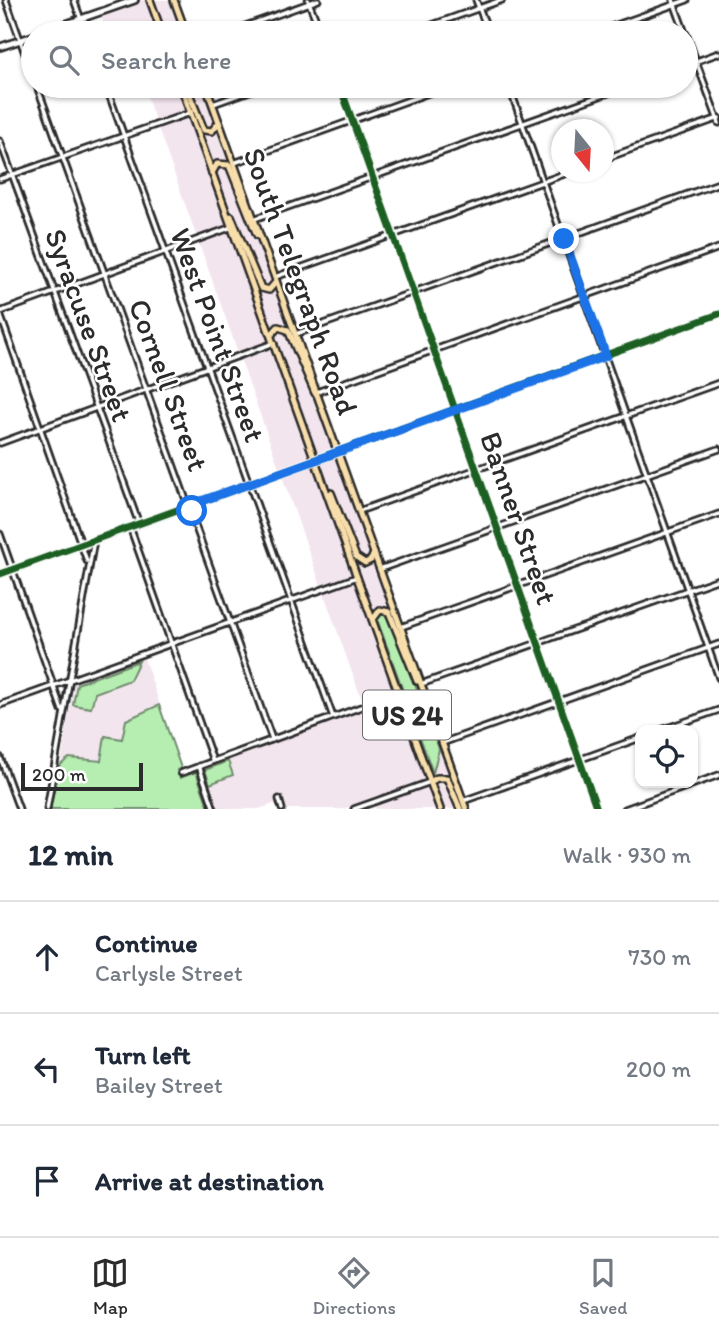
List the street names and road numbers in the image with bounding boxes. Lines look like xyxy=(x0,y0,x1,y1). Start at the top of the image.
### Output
street label: South Telegraph Road xyxy=(236,142,366,420)
street label: West Point Street xyxy=(162,223,274,447)
street label: Syracuse Street xyxy=(37,224,141,426)
street label: Cornell Street xyxy=(121,294,217,476)
street label: Banner Street xyxy=(472,427,566,609)
road number: US 24 xyxy=(363,690,451,740)

